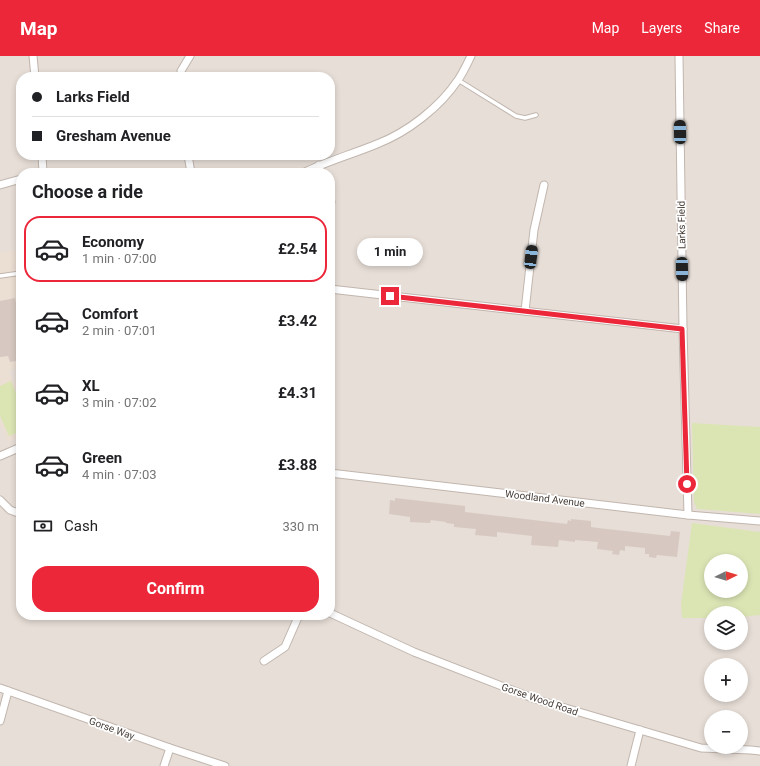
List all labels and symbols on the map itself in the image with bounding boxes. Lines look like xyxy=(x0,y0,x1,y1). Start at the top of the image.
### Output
car xyxy=(674,120,686,144)
street label: Larks Field xyxy=(676,201,687,249)
callout: 1 min xyxy=(357,238,423,266)
car xyxy=(524,244,538,270)
car xyxy=(676,257,688,281)
route end xyxy=(381,287,399,305)
route start xyxy=(678,475,696,493)
street label: Woodland Avenue xyxy=(505,488,585,509)
north arrow xyxy=(704,554,748,598)
street label: Gorse Wood Road xyxy=(500,681,579,718)
street label: Gorse Way xyxy=(88,715,136,742)

